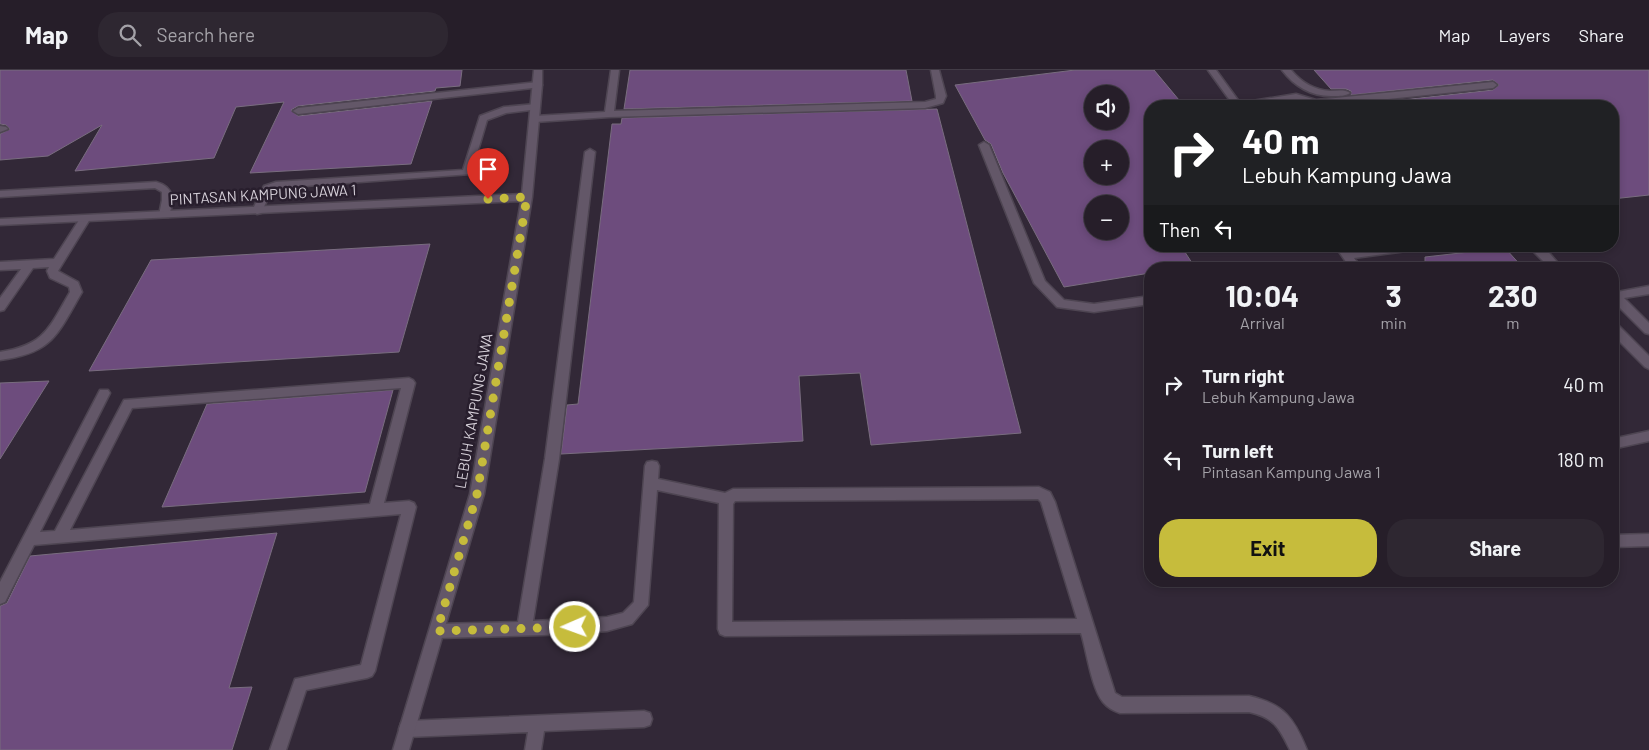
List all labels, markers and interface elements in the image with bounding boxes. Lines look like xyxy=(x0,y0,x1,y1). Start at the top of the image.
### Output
search box xyxy=(98,12,448,57)
text: Map xyxy=(25,20,68,49)
icon: search xyxy=(116,21,144,49)
text: Search here xyxy=(156,23,255,46)
text: Map xyxy=(1438,24,1470,46)
text: Layers xyxy=(1498,24,1551,46)
text: Share xyxy=(1579,24,1624,46)
map controls xyxy=(1084,85,1129,240)
button: sound xyxy=(1084,85,1129,130)
text: 40 m xyxy=(1242,119,1319,161)
icon: right xyxy=(1159,120,1224,185)
button: + xyxy=(1084,140,1129,185)
pin xyxy=(467,148,509,199)
icon: arrive xyxy=(474,155,502,183)
text: Lebuh Kampung Jawa xyxy=(1242,161,1452,187)
street label: PINTASAN KAMPUNG JAWA 1 xyxy=(169,180,357,208)
button: − xyxy=(1084,195,1129,240)
icon: left xyxy=(1210,215,1238,243)
text: Then xyxy=(1159,218,1200,241)
text: 10:04 xyxy=(1225,277,1299,313)
text: 3 xyxy=(1385,277,1402,313)
text: 230 xyxy=(1488,277,1538,313)
text: Arrival xyxy=(1240,313,1285,332)
text: min xyxy=(1381,313,1407,332)
text: m xyxy=(1506,313,1519,332)
street label: LEBUH KAMPUNG JAWA xyxy=(450,332,496,490)
text: Turn right xyxy=(1202,364,1284,387)
icon: right xyxy=(1159,371,1187,399)
text: 40 m xyxy=(1563,373,1604,396)
text: Lebuh Kampung Jawa xyxy=(1202,387,1355,406)
text: Turn left xyxy=(1202,439,1273,462)
icon: left xyxy=(1159,446,1187,474)
text: 180 m xyxy=(1557,448,1604,471)
text: Pintasan Kampung Jawa 1 xyxy=(1202,462,1381,481)
button: Exit xyxy=(1159,519,1377,577)
button: Share xyxy=(1387,519,1604,577)
position arrow xyxy=(548,600,600,652)

